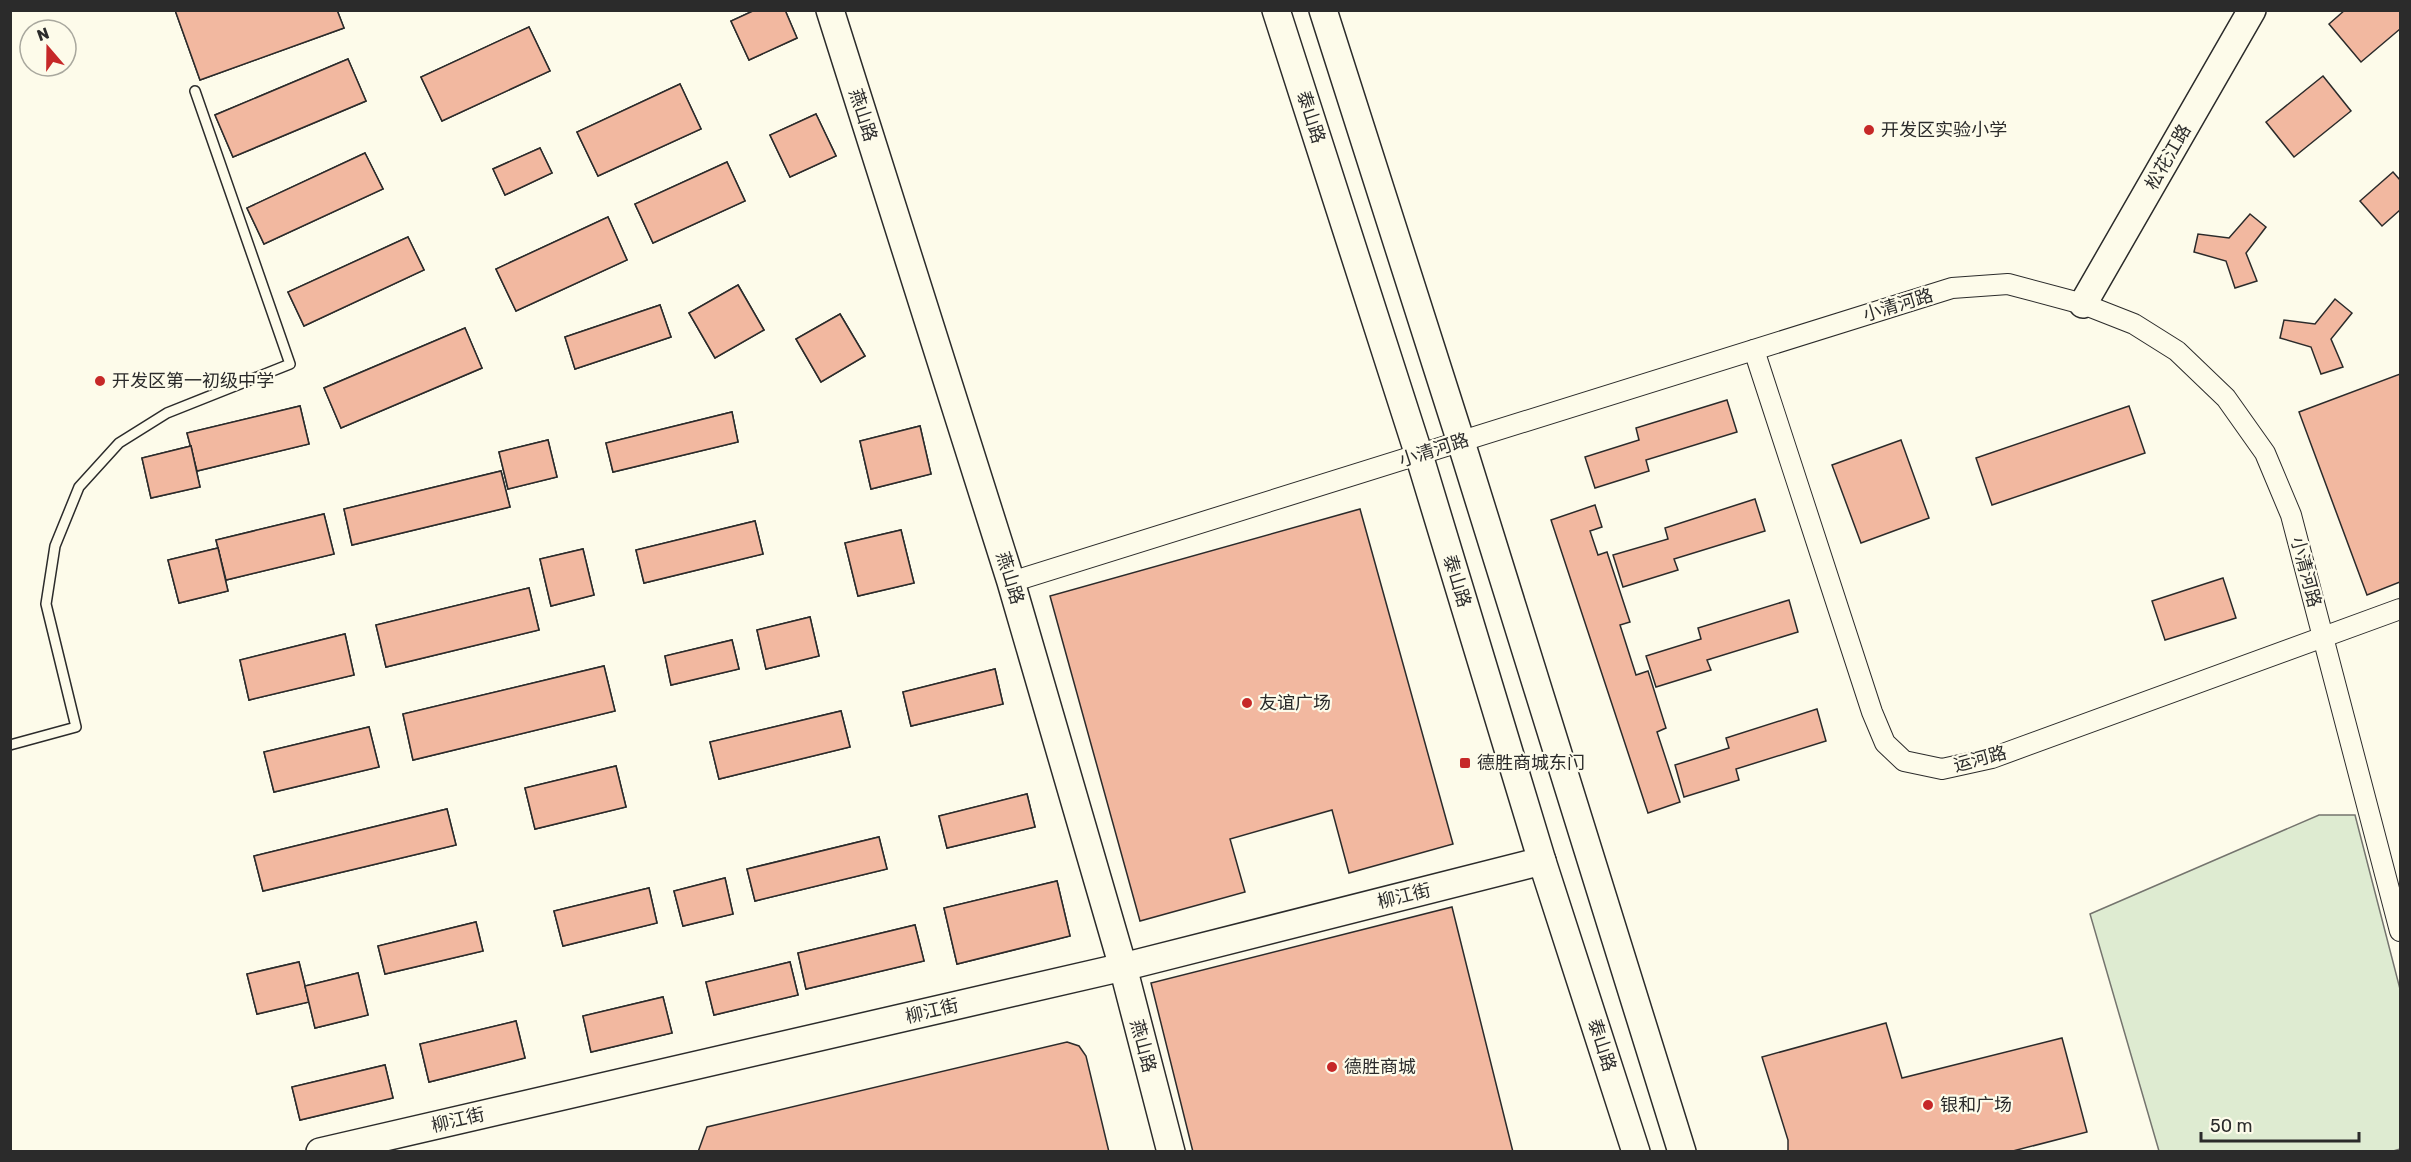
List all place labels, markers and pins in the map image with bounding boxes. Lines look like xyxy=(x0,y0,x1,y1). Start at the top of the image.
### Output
place label: 开发区实验小学 xyxy=(1881,119,2007,141)
marker: 开发区实验小学 xyxy=(1862,123,1876,137)
place label: 开发区第一初级中学 xyxy=(112,370,274,392)
marker: 开发区第一初级中学 xyxy=(93,374,107,388)
place label: 友谊广场 xyxy=(1259,692,1331,714)
marker: 友谊广场 xyxy=(1240,696,1254,710)
place label: 德胜商城东门 xyxy=(1477,752,1585,774)
marker: 德胜商城东门 xyxy=(1458,756,1472,770)
place label: 德胜商城 xyxy=(1344,1056,1416,1078)
marker: 德胜商城 xyxy=(1325,1060,1339,1074)
place label: 银和广场 xyxy=(1940,1094,2012,1116)
marker: 银和广场 xyxy=(1921,1098,1935,1112)

